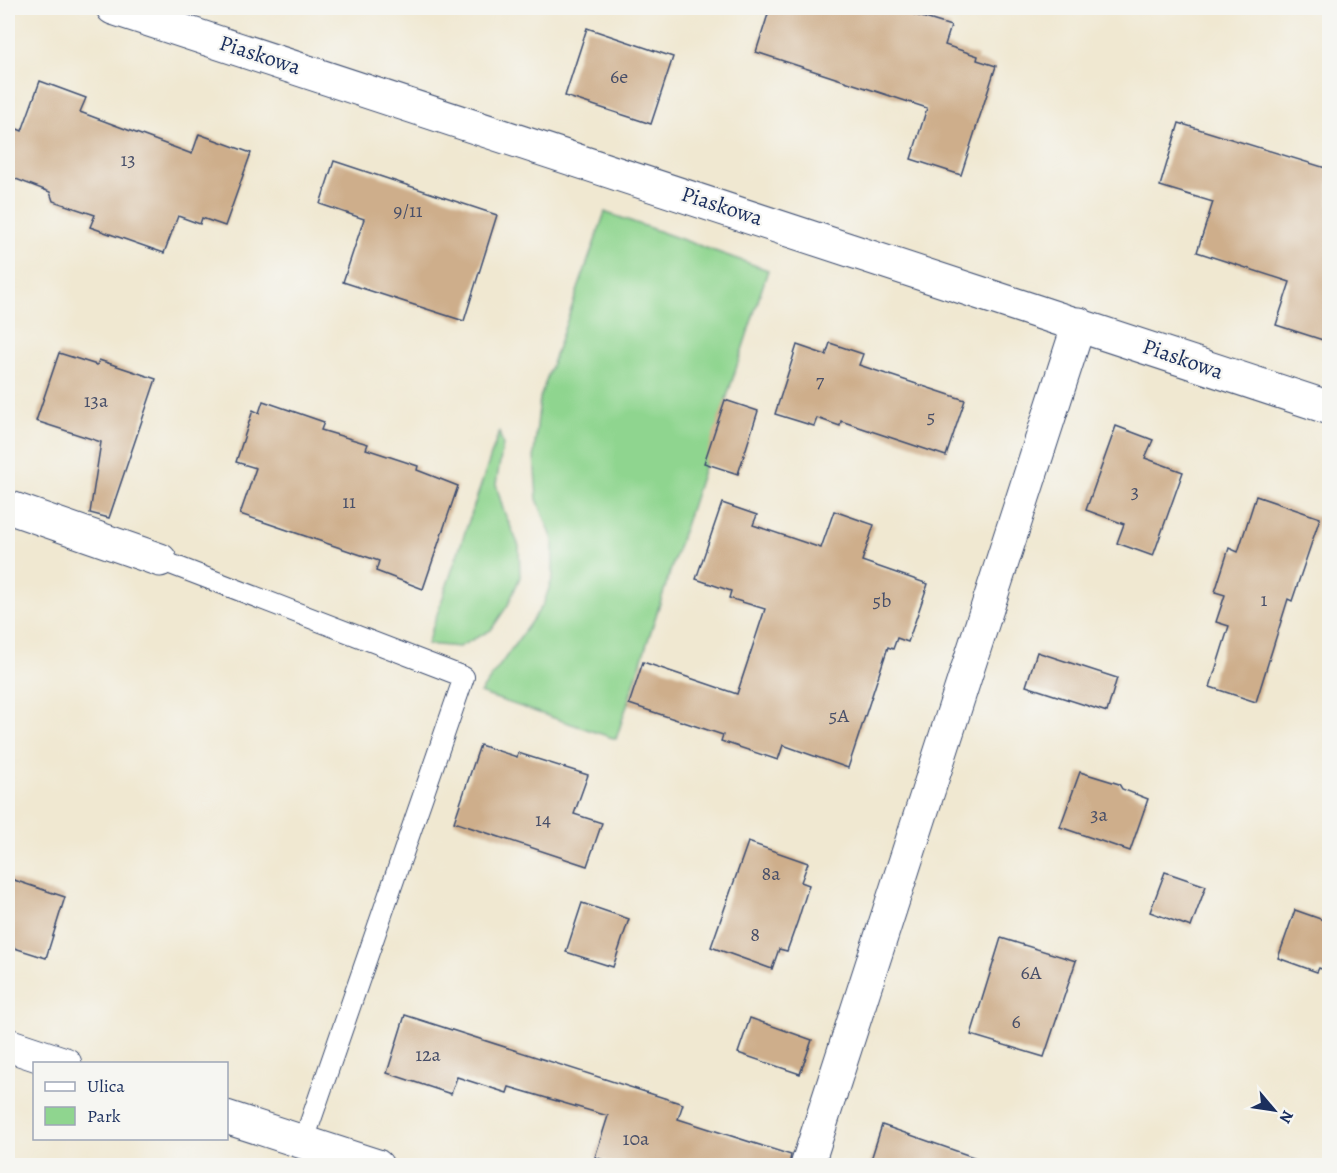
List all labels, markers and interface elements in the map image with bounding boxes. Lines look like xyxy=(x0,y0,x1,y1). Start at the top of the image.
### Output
street label: Piaskowa xyxy=(216,28,305,82)
house number: 6e xyxy=(610,63,628,90)
house number: 13 xyxy=(120,146,136,173)
street label: Piaskowa xyxy=(678,179,767,233)
house number: 9/11 xyxy=(393,197,423,224)
street label: Piaskowa xyxy=(1139,331,1228,387)
house number: 7 xyxy=(816,367,825,394)
house number: 13a xyxy=(84,387,109,414)
house number: 5 xyxy=(927,403,935,430)
house number: 3 xyxy=(1131,478,1139,505)
house number: 11 xyxy=(342,488,356,515)
house number: 1 xyxy=(1261,586,1268,613)
house number: 5b xyxy=(873,587,891,614)
house number: 5A xyxy=(829,702,849,729)
house number: 3a xyxy=(1090,801,1108,828)
house number: 14 xyxy=(535,806,551,833)
house number: 8a xyxy=(761,860,781,887)
house number: 8 xyxy=(750,921,760,948)
house number: 6A xyxy=(1021,959,1042,986)
house number: 6 xyxy=(1011,1008,1021,1035)
house number: 12a xyxy=(415,1041,442,1068)
legend xyxy=(33,1062,228,1140)
text: Ulica xyxy=(87,1074,125,1098)
north arrow xyxy=(1244,1080,1304,1140)
text: Park xyxy=(87,1104,121,1128)
text: N xyxy=(1274,1106,1299,1128)
house number: 10a xyxy=(623,1125,650,1152)

